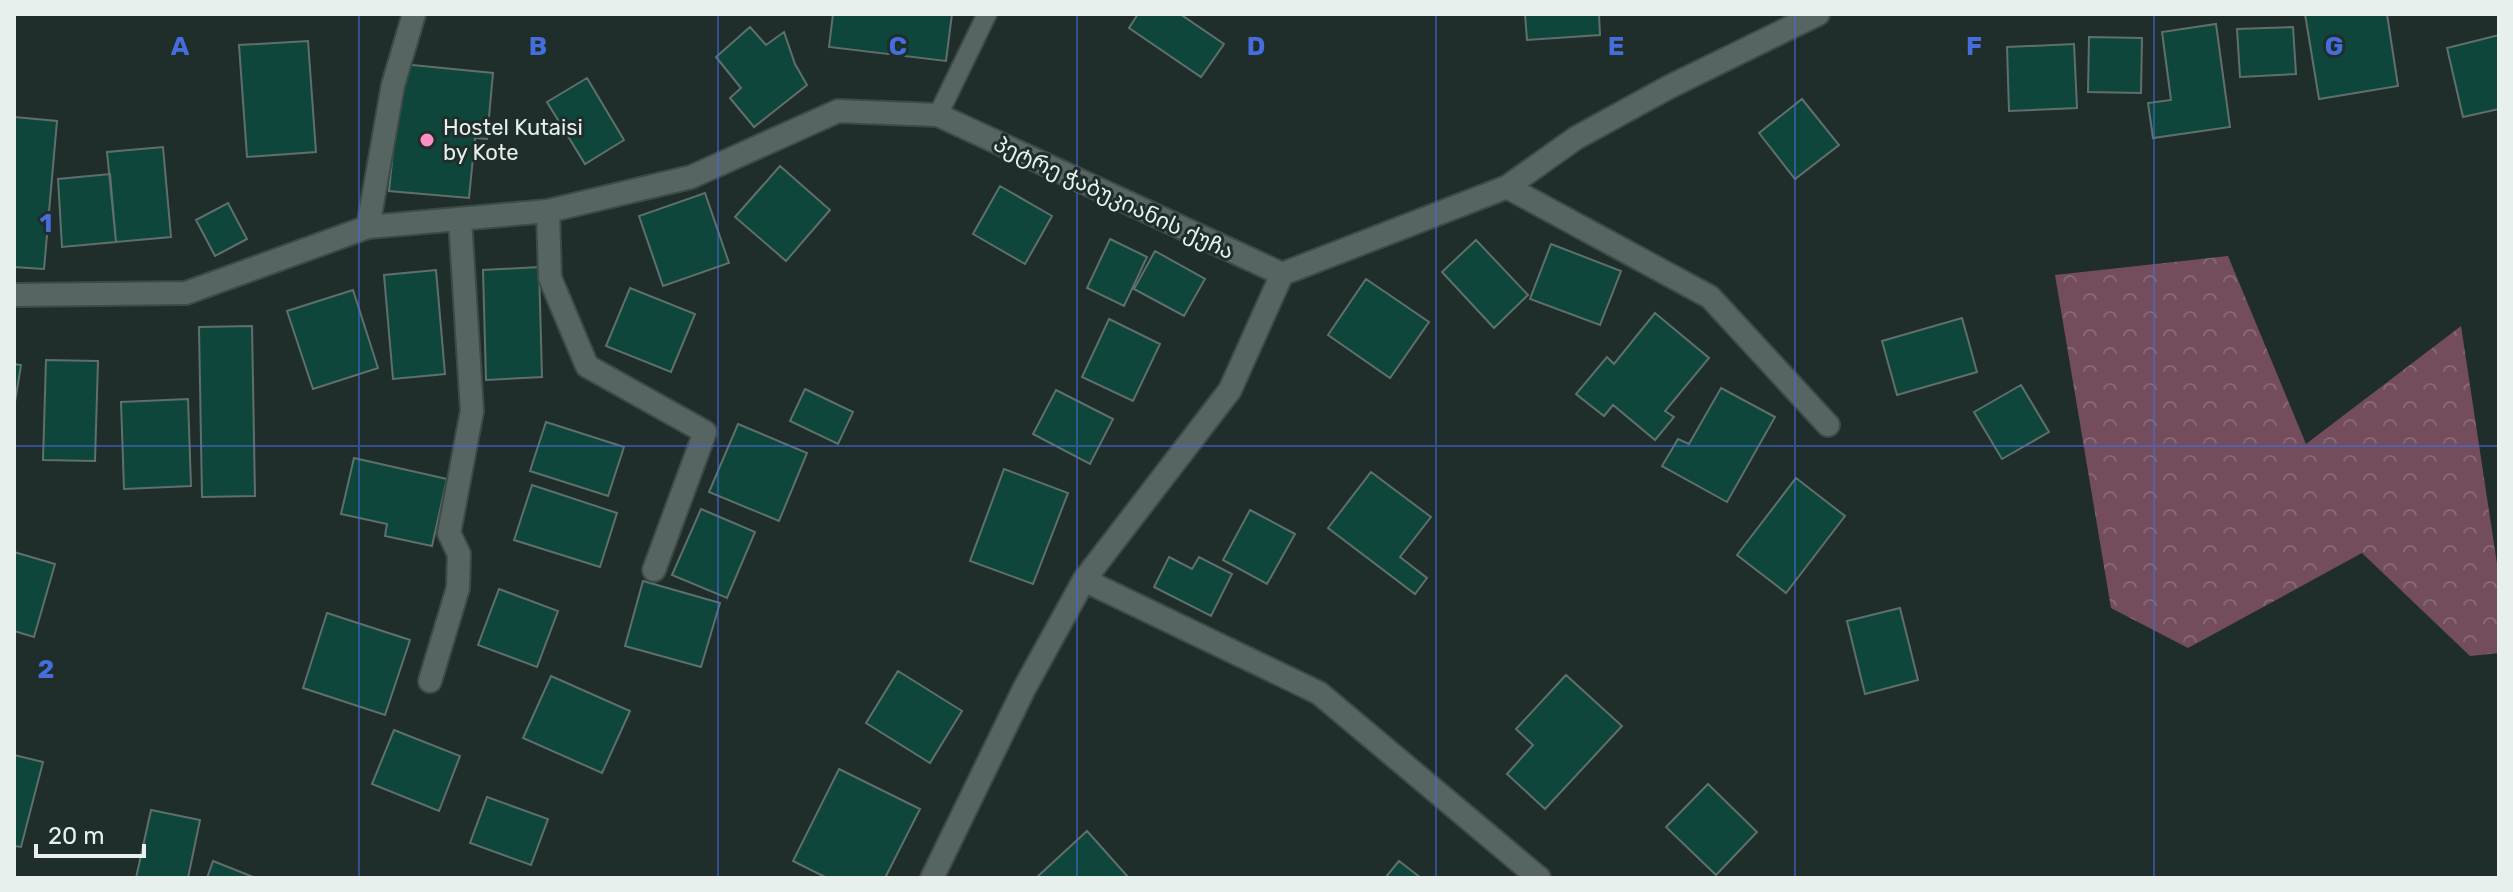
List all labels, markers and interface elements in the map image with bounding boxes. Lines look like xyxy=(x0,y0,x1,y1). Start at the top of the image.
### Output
text: A xyxy=(171,31,190,62)
text: B xyxy=(529,31,547,62)
text: C xyxy=(889,31,907,62)
text: D xyxy=(1247,31,1265,62)
text: E xyxy=(1608,31,1624,62)
text: F xyxy=(1966,31,1982,62)
text: G xyxy=(2325,31,2343,62)
place label: Hostel Kutaisi by Kote xyxy=(443,114,583,166)
street label: პეტრე ჭაბუკიანის ქუჩა xyxy=(989,130,1238,265)
marker: Hostel Kutaisi by Kote xyxy=(418,131,436,149)
text: 1 xyxy=(40,208,52,239)
text: 2 xyxy=(38,654,54,685)
scale bar xyxy=(36,808,144,858)
text: 20 m xyxy=(48,822,105,850)

